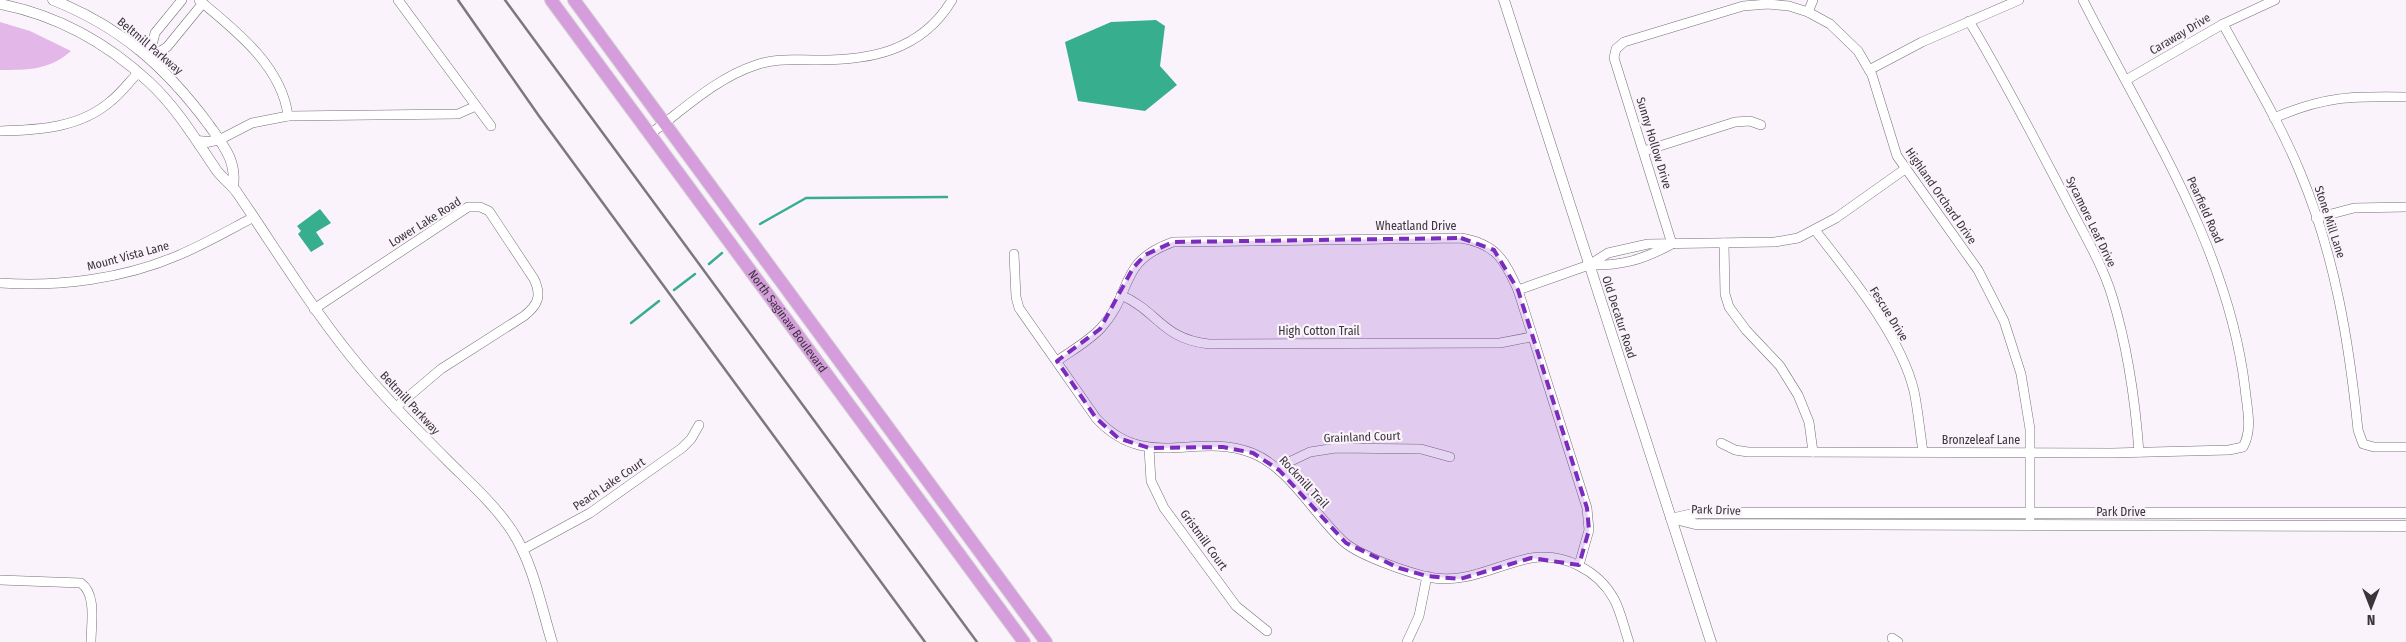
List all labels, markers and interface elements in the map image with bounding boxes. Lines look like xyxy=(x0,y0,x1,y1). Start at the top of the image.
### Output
street label: Caraway Drive xyxy=(2147,10,2213,58)
street label: Beltmill Parkway xyxy=(114,15,186,78)
street label: Sunny Hollow Drive xyxy=(1633,95,1675,191)
street label: Highland Orchard Drive xyxy=(1903,145,1979,247)
street label: Sycamore Leaf Drive xyxy=(2063,175,2119,270)
street label: Pearfield Road xyxy=(2184,175,2226,245)
street label: Stone Mill Lane xyxy=(2312,184,2348,260)
street label: Lower Lake Road xyxy=(386,194,464,250)
street label: Wheatland Drive xyxy=(1376,219,1456,233)
street label: Mount Vista Lane xyxy=(85,238,171,274)
street label: North Saginaw Boulevard xyxy=(745,267,830,375)
street label: Old Decatur Road xyxy=(1599,274,1639,360)
street label: Fescue Drive xyxy=(1867,284,1911,344)
street label: High Cotton Trail xyxy=(1278,324,1360,338)
street label: Beltmill Parkway xyxy=(377,369,443,438)
street label: Grainland Court xyxy=(1323,429,1401,445)
street label: Bronzeleaf Lane xyxy=(1942,433,2020,447)
street label: Rockmill Trail xyxy=(1276,453,1332,511)
street label: Peach Lake Court xyxy=(570,455,648,513)
street label: Park Drive xyxy=(1691,502,1741,518)
street label: Park Drive xyxy=(2096,505,2146,519)
street label: Gristmill Court xyxy=(1177,507,1231,573)
north arrow xyxy=(2346,582,2396,632)
text: N xyxy=(2367,611,2375,628)

